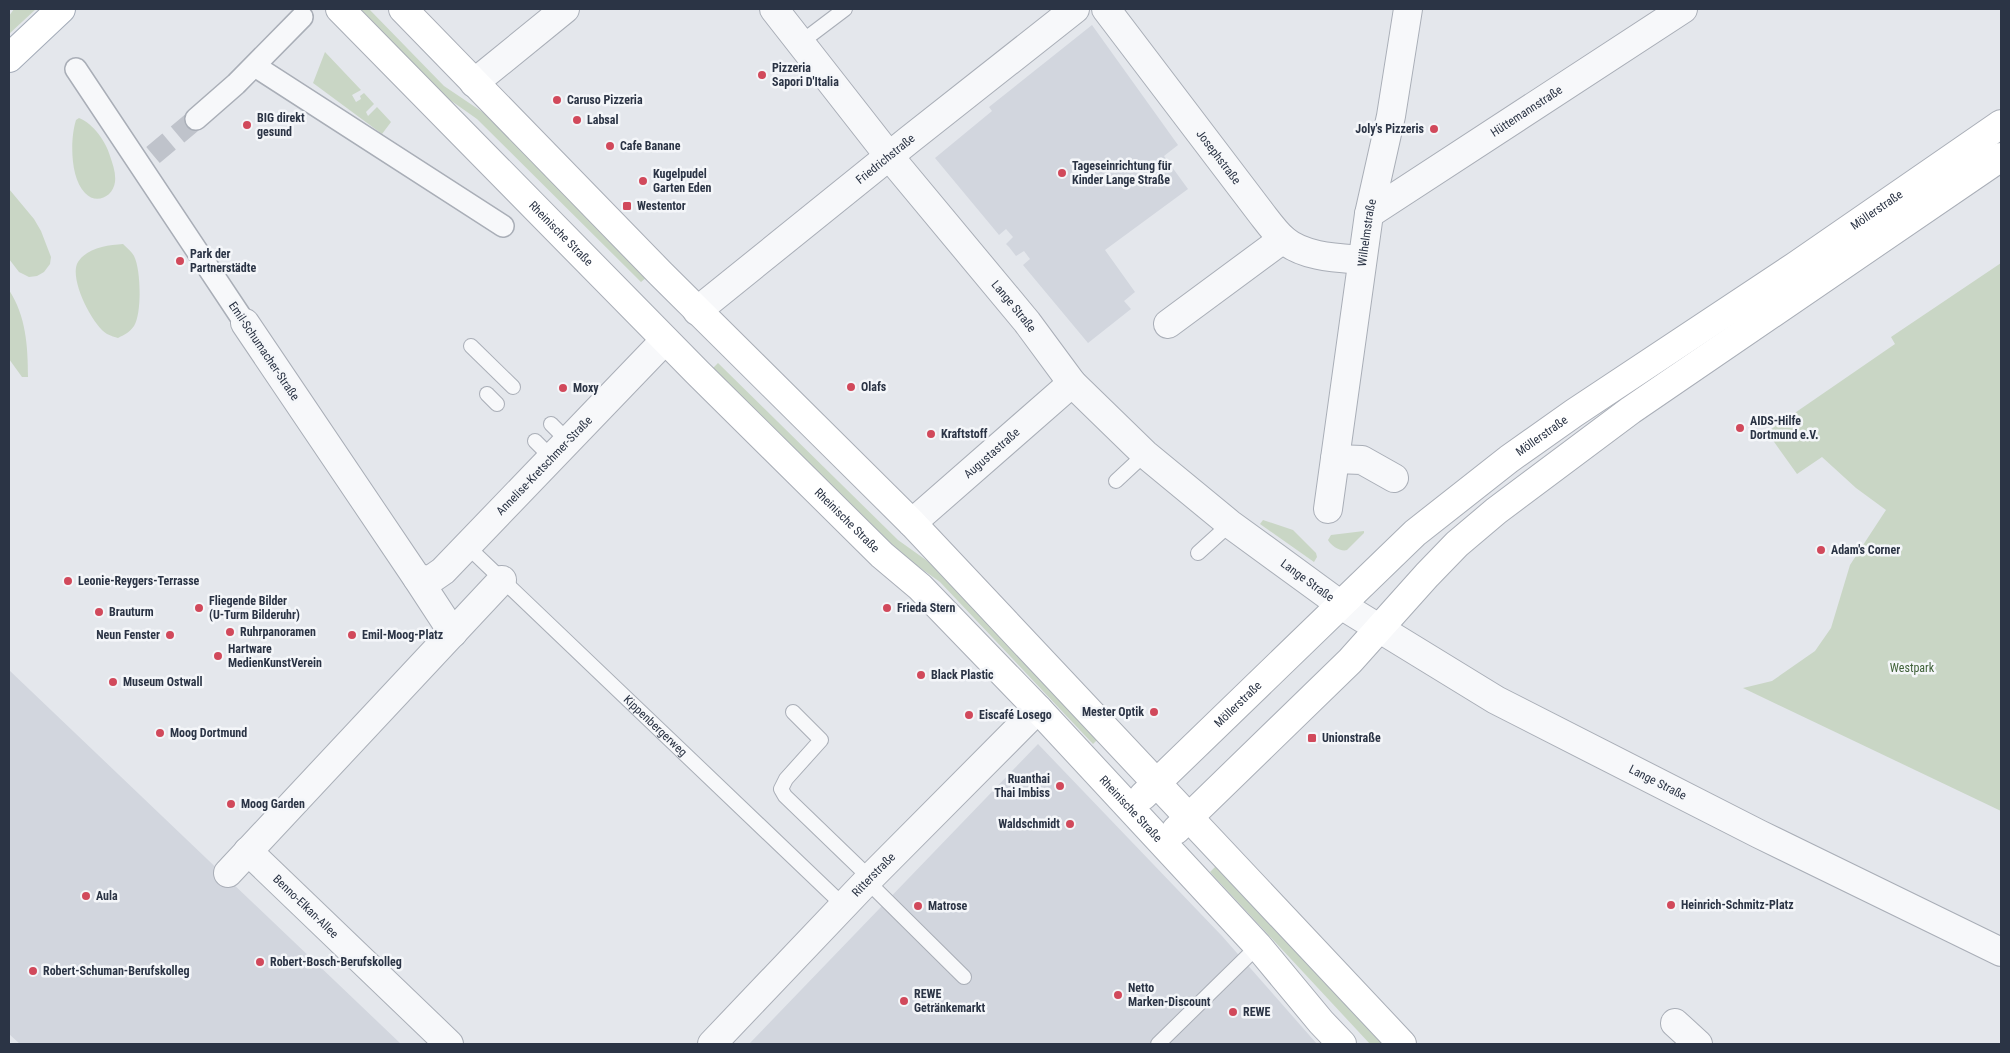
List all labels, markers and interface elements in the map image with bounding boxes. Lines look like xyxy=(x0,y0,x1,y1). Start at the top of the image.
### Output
place label: Pizzeria Sapori D'Italia xyxy=(772,61,839,89)
marker: Pizzeria Sapori D'Italia xyxy=(756,69,768,81)
street label: Hüttemannstraße xyxy=(1488,83,1565,140)
place label: Caruso Pizzeria xyxy=(567,93,643,107)
marker: Caruso Pizzeria xyxy=(551,94,563,106)
place label: BIG direkt gesund xyxy=(257,111,305,139)
place label: Labsal xyxy=(587,113,618,127)
marker: Labsal xyxy=(571,114,583,126)
marker: BIG direkt gesund xyxy=(241,119,253,131)
place label: Joly's Pizzeris xyxy=(1355,122,1425,136)
marker: Joly's Pizzeris xyxy=(1428,123,1440,135)
street label: Josephstraße xyxy=(1193,127,1244,187)
street label: Friedrichstraße xyxy=(853,131,918,187)
place label: Cafe Banane xyxy=(620,139,681,153)
marker: Cafe Banane xyxy=(604,140,616,152)
place label: Tageseinrichtung für Kinder Lange Straße xyxy=(1072,159,1172,187)
place label: Kugelpudel Garten Eden xyxy=(653,167,712,195)
marker: Tageseinrichtung für Kinder Lange Straße xyxy=(1056,167,1068,179)
marker: Kugelpudel Garten Eden xyxy=(637,175,649,187)
street label: Möllerstraße xyxy=(1848,187,1906,233)
street label: Wilhelmstraße xyxy=(1355,197,1379,267)
street label: Rheinische Straße xyxy=(526,198,596,269)
place label: Westentor xyxy=(637,199,686,213)
marker: Westentor xyxy=(621,200,633,212)
place label: Park der Partnerstädte xyxy=(190,247,256,275)
marker: Park der Partnerstädte xyxy=(174,255,186,267)
street label: Lange Straße xyxy=(989,278,1039,335)
street label: Emil-Schumacher-Straße xyxy=(226,299,302,403)
place label: Olafs xyxy=(861,380,887,394)
place label: Moxy xyxy=(573,381,599,395)
marker: Olafs xyxy=(845,381,857,393)
marker: Moxy xyxy=(557,382,569,394)
street label: Annelise-Kretschmer-Straße xyxy=(493,413,595,518)
street label: Möllerstraße xyxy=(1513,413,1571,459)
place label: AIDS-Hilfe Dortmund e.V. xyxy=(1750,414,1819,442)
marker: AIDS-Hilfe Dortmund e.V. xyxy=(1734,422,1746,434)
street label: Augustastraße xyxy=(961,425,1023,481)
place label: Kraftstoff xyxy=(941,427,988,441)
marker: Kraftstoff xyxy=(925,428,937,440)
street label: Rheinische Straße xyxy=(812,485,882,555)
place label: Adam's Corner xyxy=(1831,543,1900,557)
marker: Adam's Corner xyxy=(1815,544,1827,556)
street label: Lange Straße xyxy=(1278,556,1337,605)
place label: Leonie-Reygers-Terrasse xyxy=(78,574,200,588)
marker: Leonie-Reygers-Terrasse xyxy=(62,575,74,587)
place label: Fliegende Bilder (U-Turm Bilderuhr) xyxy=(209,594,300,622)
place label: Frieda Stern xyxy=(897,601,956,615)
marker: Fliegende Bilder (U-Turm Bilderuhr) xyxy=(193,602,205,614)
marker: Frieda Stern xyxy=(881,602,893,614)
place label: Brauturm xyxy=(109,605,154,619)
marker: Brauturm xyxy=(93,606,105,618)
place label: Ruhrpanoramen xyxy=(240,625,316,639)
marker: Ruhrpanoramen xyxy=(224,626,236,638)
place label: Neun Fenster xyxy=(96,628,160,642)
place label: Emil-Moog-Platz xyxy=(362,628,443,642)
marker: Neun Fenster xyxy=(164,629,176,641)
marker: Emil-Moog-Platz xyxy=(346,629,358,641)
place label: Hartware MedienKunstVerein xyxy=(228,642,322,670)
marker: Hartware MedienKunstVerein xyxy=(212,650,224,662)
park label: Westpark xyxy=(1890,661,1935,675)
place label: Black Plastic xyxy=(931,668,994,682)
marker: Black Plastic xyxy=(915,669,927,681)
place label: Museum Ostwall xyxy=(123,675,202,689)
marker: Museum Ostwall xyxy=(107,676,119,688)
street label: Möllerstraße xyxy=(1211,678,1265,730)
street label: Kippenbergerweg xyxy=(621,692,690,759)
place label: Mester Optik xyxy=(1082,705,1144,719)
marker: Mester Optik xyxy=(1148,706,1160,718)
place label: Eiscafé Losego xyxy=(979,708,1052,722)
marker: Eiscafé Losego xyxy=(963,709,975,721)
place label: Moog Dortmund xyxy=(170,726,247,740)
marker: Moog Dortmund xyxy=(154,727,166,739)
place label: Unionstraße xyxy=(1322,731,1381,745)
marker: Unionstraße xyxy=(1306,732,1318,744)
street label: Lange Straße xyxy=(1627,762,1689,803)
place label: Ruanthai Thai Imbiss xyxy=(994,772,1051,800)
street label: Rheinische Straße xyxy=(1097,773,1165,845)
marker: Ruanthai Thai Imbiss xyxy=(1054,780,1066,792)
place label: Moog Garden xyxy=(241,797,305,811)
marker: Moog Garden xyxy=(225,798,237,810)
place label: Waldschmidt xyxy=(998,817,1060,831)
marker: Waldschmidt xyxy=(1064,818,1076,830)
street label: Ritterstraße xyxy=(849,850,898,899)
street label: Benno-Elkan-Allee xyxy=(270,872,342,941)
place label: Aula xyxy=(96,889,118,903)
marker: Aula xyxy=(80,890,92,902)
place label: Heinrich-Schmitz-Platz xyxy=(1681,898,1794,912)
place label: Matrose xyxy=(928,899,968,913)
marker: Heinrich-Schmitz-Platz xyxy=(1665,899,1677,911)
marker: Matrose xyxy=(912,900,924,912)
place label: Robert-Bosch-Berufskolleg xyxy=(270,955,402,969)
marker: Robert-Bosch-Berufskolleg xyxy=(254,956,266,968)
place label: Robert-Schuman-Berufskolleg xyxy=(43,964,189,978)
marker: Robert-Schuman-Berufskolleg xyxy=(27,965,39,977)
place label: Netto Marken-Discount xyxy=(1128,981,1211,1009)
place label: REWE Getränkemarkt xyxy=(914,987,985,1015)
marker: Netto Marken-Discount xyxy=(1112,989,1124,1001)
marker: REWE Getränkemarkt xyxy=(898,995,910,1007)
place label: REWE xyxy=(1243,1005,1271,1019)
marker: REWE xyxy=(1227,1006,1239,1018)

